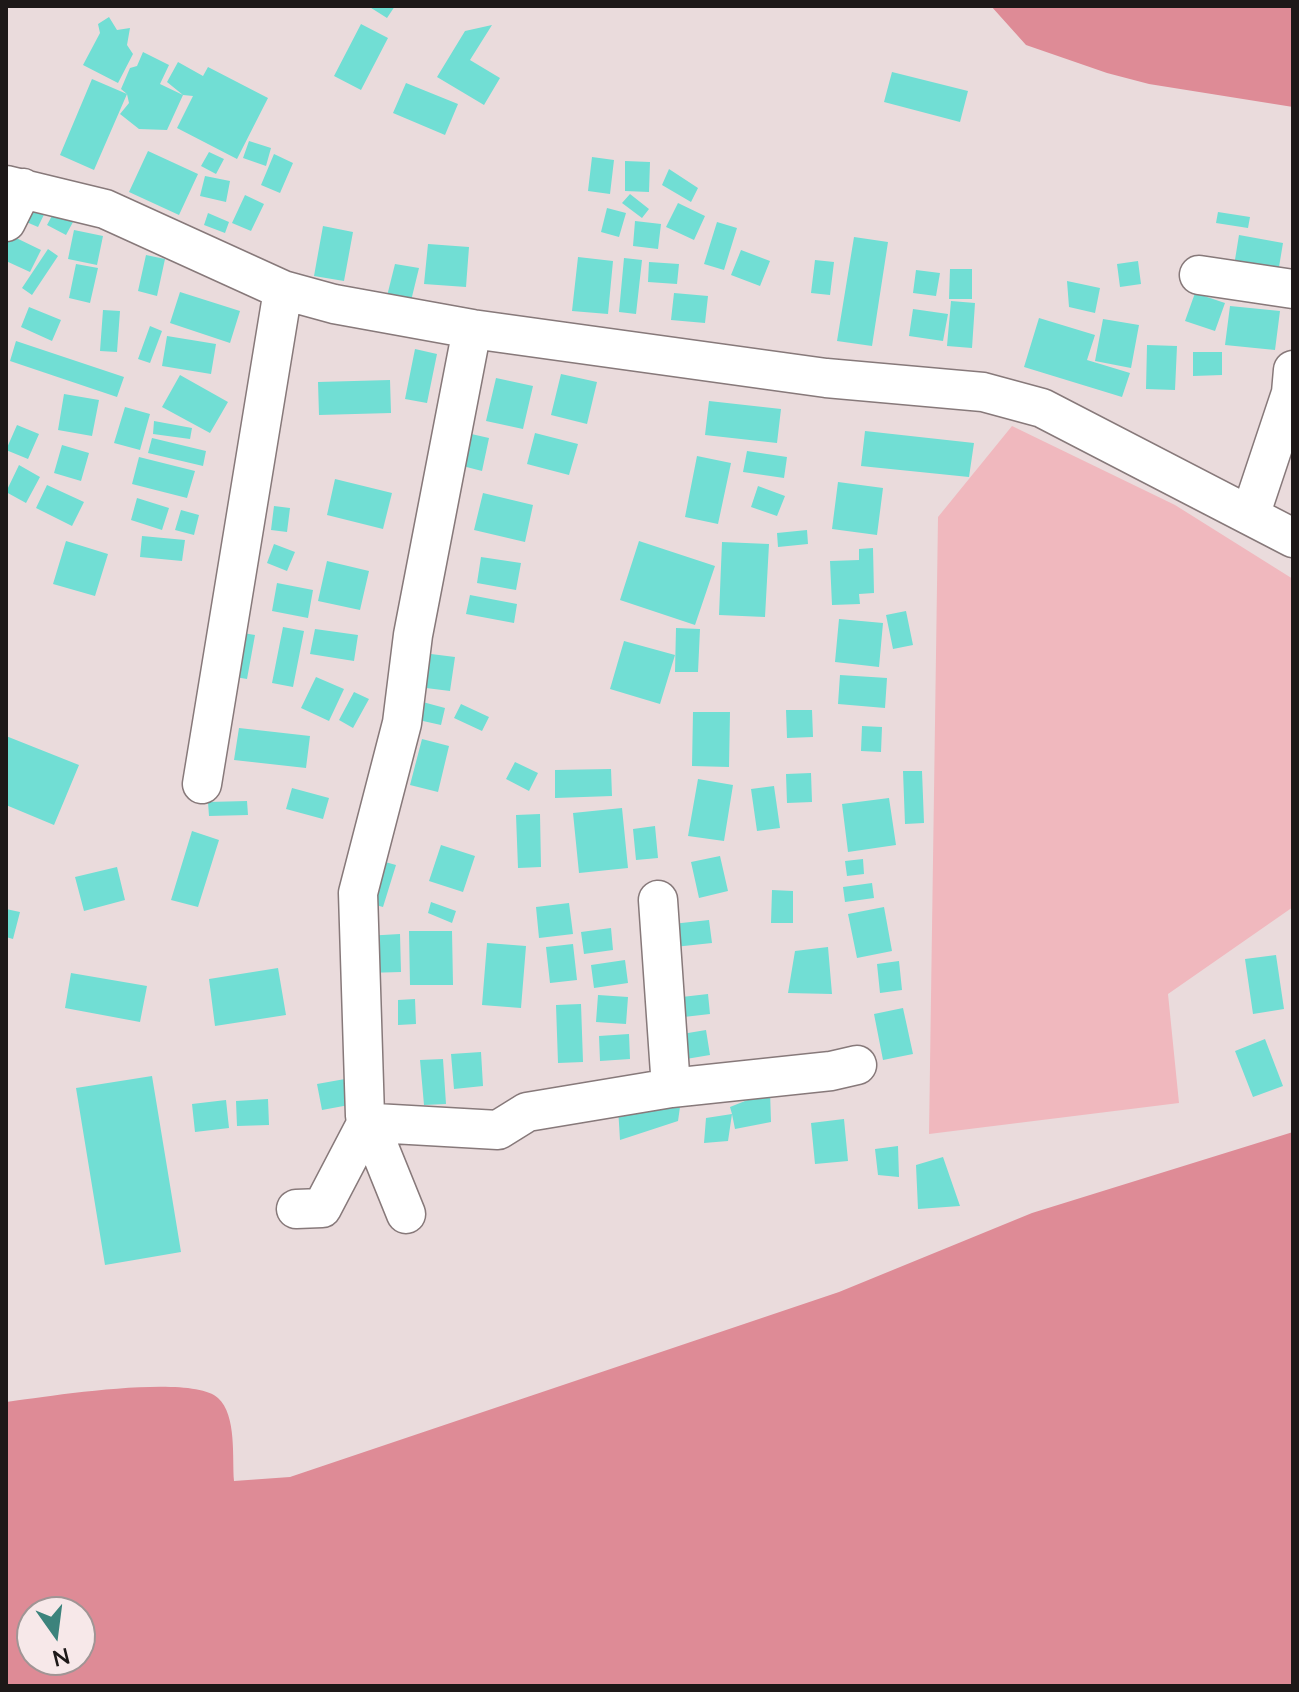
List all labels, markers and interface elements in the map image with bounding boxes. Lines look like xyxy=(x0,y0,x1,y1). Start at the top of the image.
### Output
north arrow xyxy=(16,1596,96,1676)
text: N xyxy=(50,1643,73,1673)

